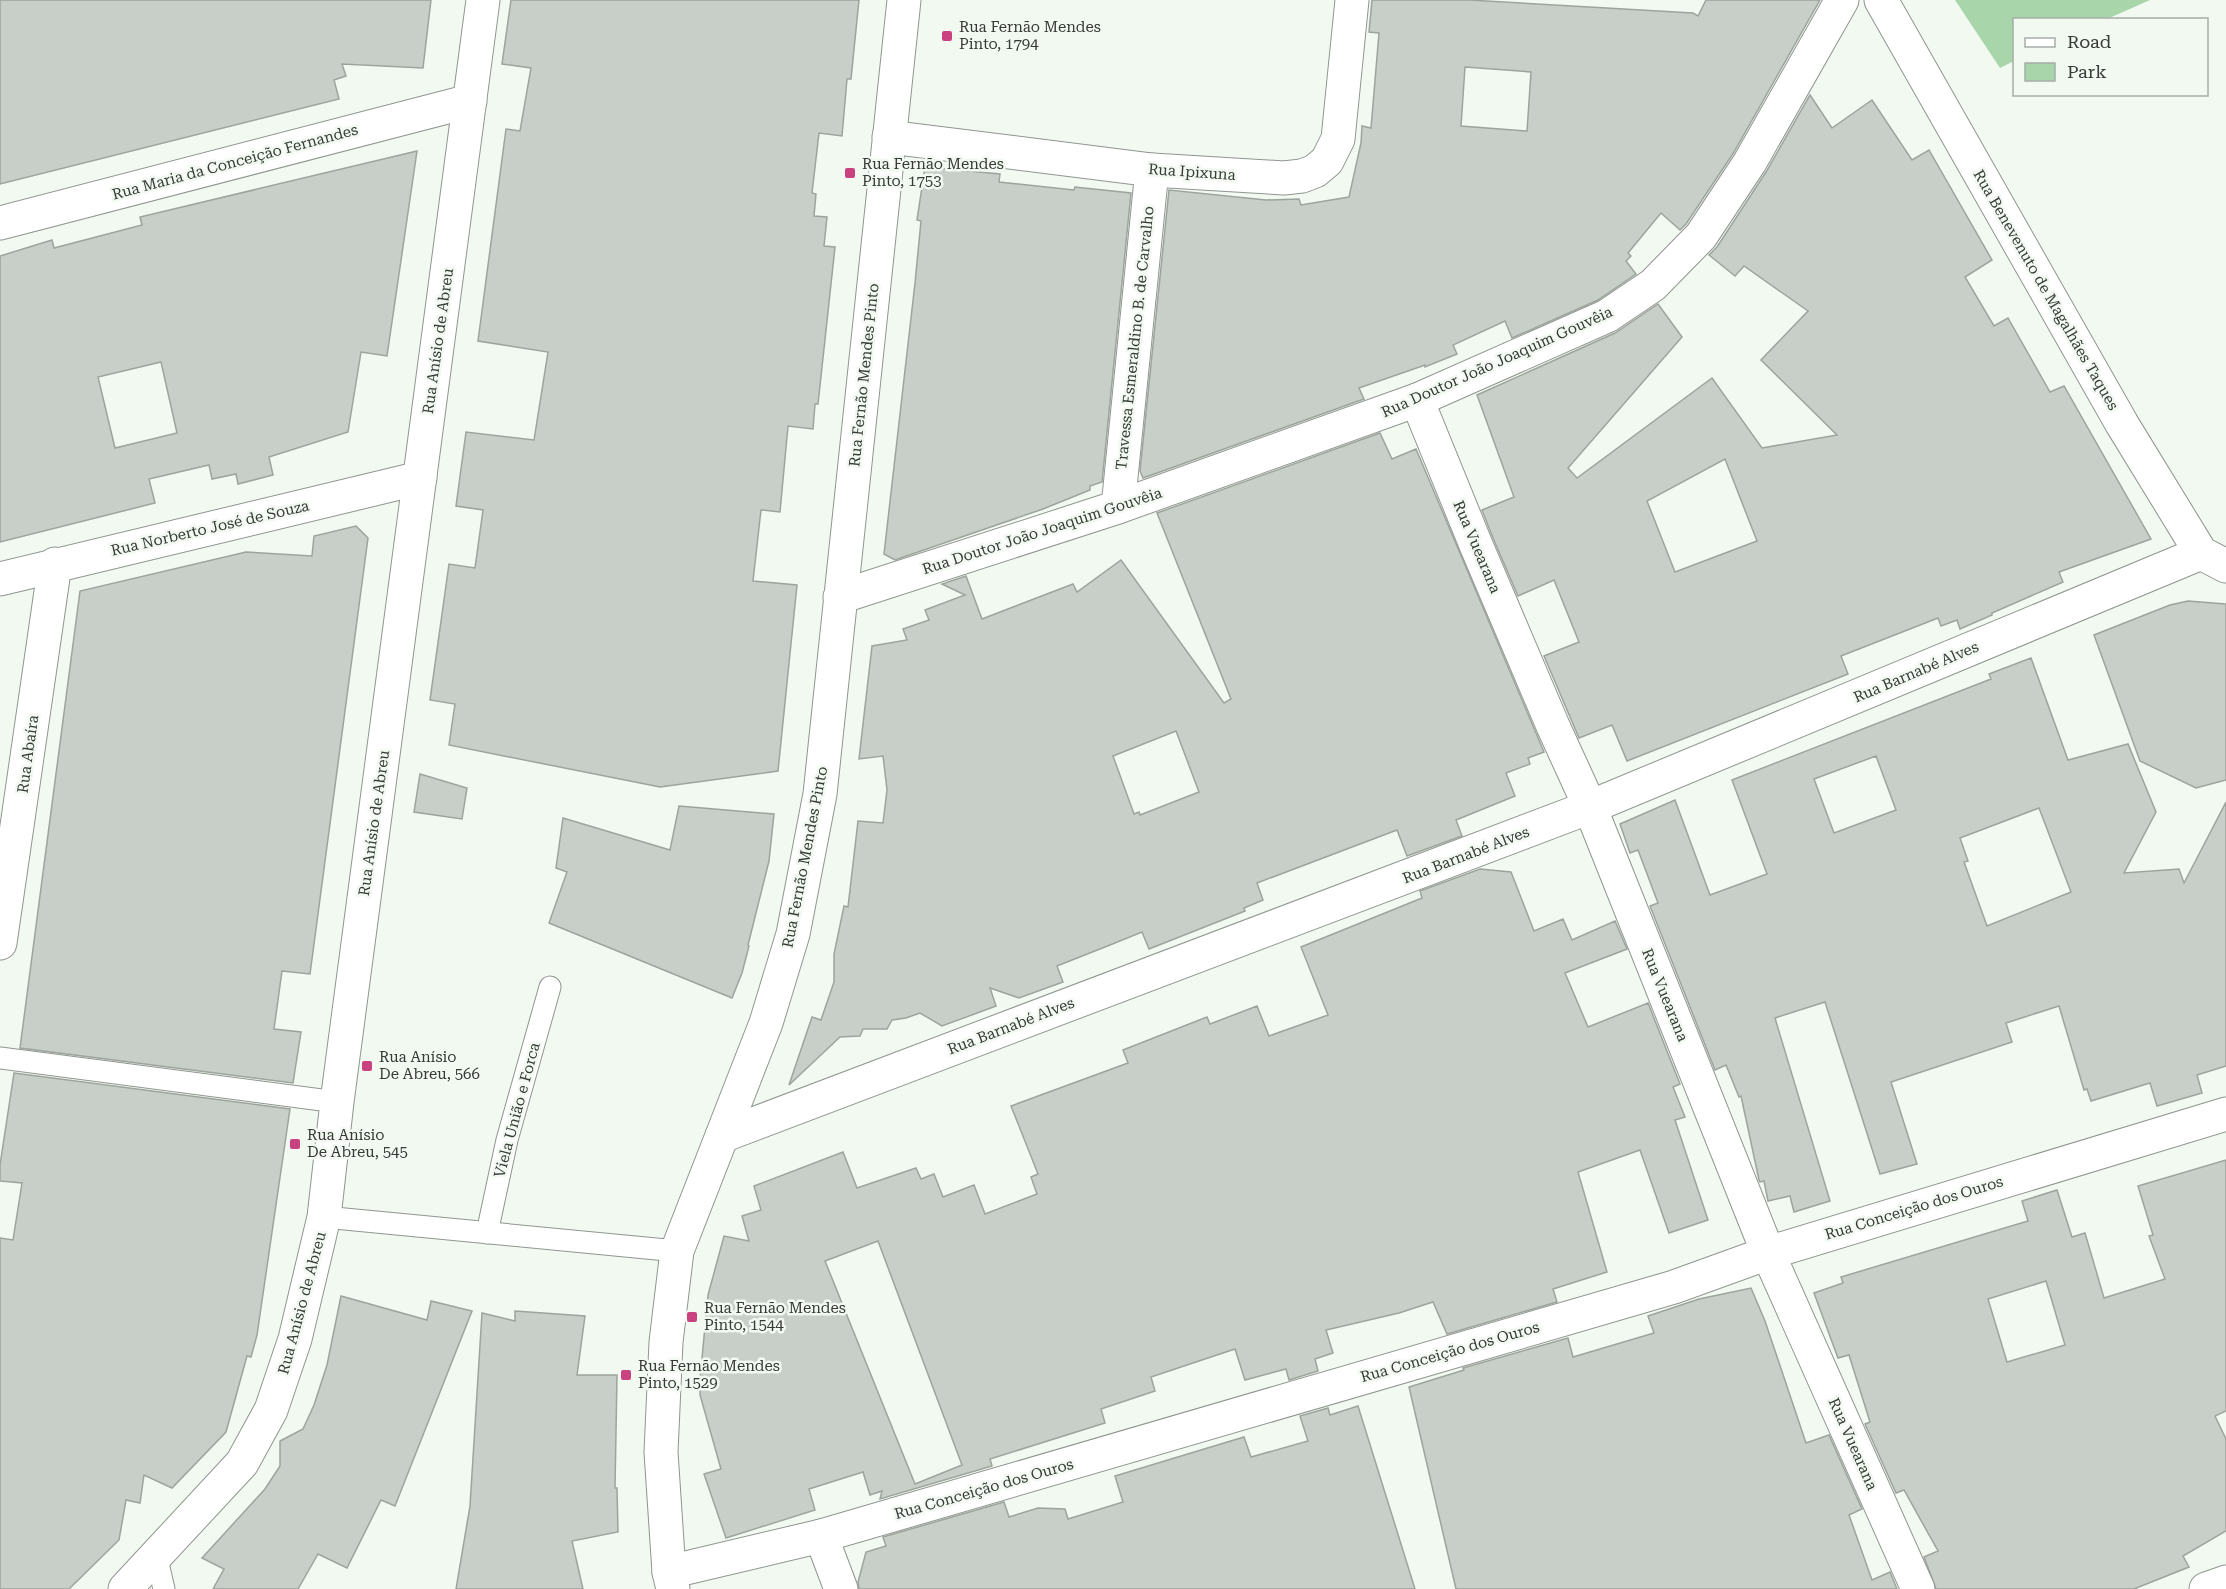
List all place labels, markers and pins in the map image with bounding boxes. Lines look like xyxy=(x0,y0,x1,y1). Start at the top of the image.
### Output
place label: Rua Fernão Mendes Pinto, 1794 xyxy=(959,18,1101,53)
marker: Rua Fernão Mendes Pinto, 1794 xyxy=(940,29,954,43)
place label: Rua Fernão Mendes Pinto, 1753 xyxy=(862,155,1004,190)
marker: Rua Fernão Mendes Pinto, 1753 xyxy=(843,166,857,180)
place label: Rua Anísio De Abreu, 566 xyxy=(379,1048,480,1083)
marker: Rua Anísio De Abreu, 566 xyxy=(360,1059,374,1073)
place label: Rua Anísio De Abreu, 545 xyxy=(307,1126,408,1161)
marker: Rua Anísio De Abreu, 545 xyxy=(288,1137,302,1151)
place label: Rua Fernão Mendes Pinto, 1544 xyxy=(704,1299,846,1334)
marker: Rua Fernão Mendes Pinto, 1544 xyxy=(685,1310,699,1324)
place label: Rua Fernão Mendes Pinto, 1529 xyxy=(638,1357,780,1392)
marker: Rua Fernão Mendes Pinto, 1529 xyxy=(619,1368,633,1382)

